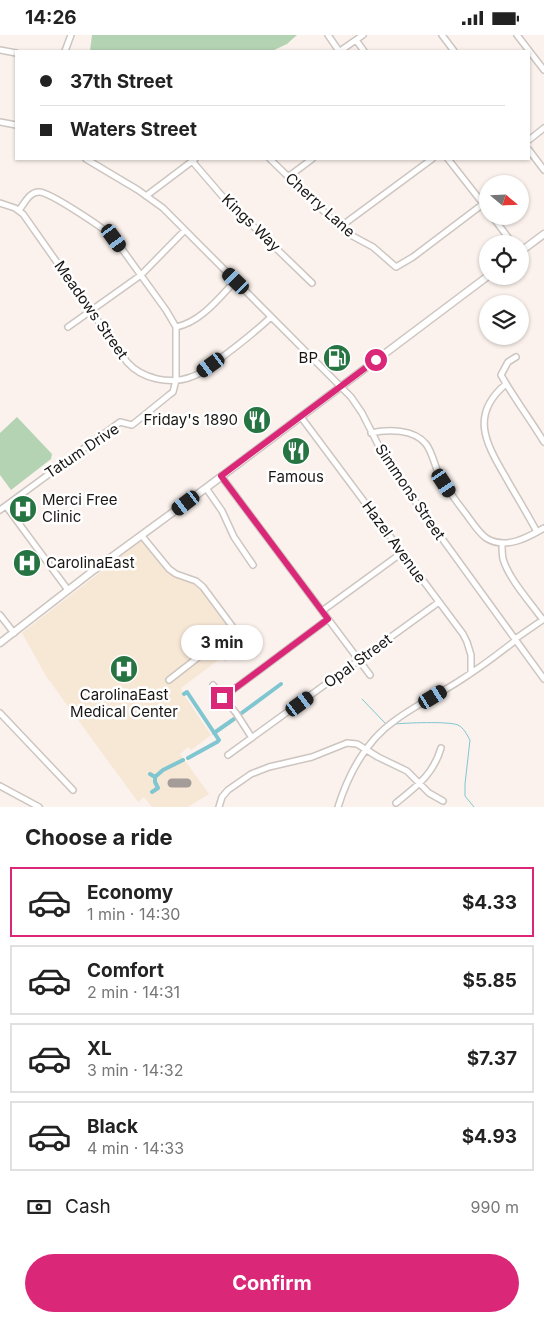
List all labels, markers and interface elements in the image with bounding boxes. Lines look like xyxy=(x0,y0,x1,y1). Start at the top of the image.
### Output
text: 14:26 xyxy=(25,6,77,29)
text: 37th Street xyxy=(70,70,173,93)
text: Waters Street xyxy=(70,118,197,141)
street label: Cherry Lane xyxy=(281,168,359,241)
north arrow xyxy=(479,175,529,225)
map controls xyxy=(479,175,529,345)
street label: Kings Way xyxy=(218,190,285,256)
car xyxy=(99,221,128,255)
button: locate xyxy=(479,235,529,285)
street label: Meadows Street xyxy=(50,257,132,363)
car xyxy=(219,265,252,297)
button: layers xyxy=(479,295,529,345)
fuel station icon: BP xyxy=(322,343,352,373)
place label: BP xyxy=(299,348,318,367)
route start xyxy=(365,349,387,371)
car xyxy=(194,350,227,380)
restaurant icon: Friday's 1890 xyxy=(242,405,272,435)
place label: Friday's 1890 xyxy=(143,410,238,429)
street label: Tatum Drive xyxy=(41,419,122,482)
restaurant icon: Famous xyxy=(281,436,311,466)
street label: Simmons Street xyxy=(371,440,450,543)
car xyxy=(429,466,458,500)
place label: Famous xyxy=(268,467,324,486)
car xyxy=(169,488,202,518)
place label: Merci Free Clinic xyxy=(42,490,117,526)
hospital icon: Merci Free Clinic xyxy=(8,494,38,524)
street label: Hazel Avenue xyxy=(358,497,431,586)
hospital icon: CarolinaEast xyxy=(12,548,42,578)
place label: CarolinaEast xyxy=(46,553,135,572)
callout: 3 min xyxy=(181,625,263,661)
street label: Opal Street xyxy=(320,630,395,692)
text: 3 min xyxy=(200,632,244,652)
hospital icon: CarolinaEast Medical Center xyxy=(109,654,139,684)
car xyxy=(416,683,449,711)
place label: CarolinaEast Medical Center xyxy=(70,685,178,721)
route end xyxy=(211,687,233,709)
car xyxy=(283,689,316,719)
text: Choose a ride xyxy=(25,824,173,850)
icon: car xyxy=(27,880,72,925)
text: Economy xyxy=(87,881,173,904)
text: $4.33 xyxy=(462,891,517,914)
text: 1 min · 14:30 xyxy=(87,904,180,924)
icon: car xyxy=(27,958,72,1003)
text: Comfort xyxy=(87,959,164,982)
text: $5.85 xyxy=(463,969,517,992)
text: 2 min · 14:31 xyxy=(87,982,180,1002)
icon: car xyxy=(27,1036,72,1081)
text: XL xyxy=(87,1037,112,1060)
text: $7.37 xyxy=(467,1047,517,1070)
text: 3 min · 14:32 xyxy=(87,1060,183,1080)
icon: car xyxy=(27,1114,72,1159)
text: Black xyxy=(87,1115,138,1138)
text: $4.93 xyxy=(462,1125,517,1148)
text: 4 min · 14:33 xyxy=(87,1138,184,1158)
icon: cash xyxy=(25,1193,53,1221)
text: Cash xyxy=(65,1195,111,1218)
text: 990 m xyxy=(471,1197,519,1217)
button: Confirm xyxy=(25,1254,519,1312)

